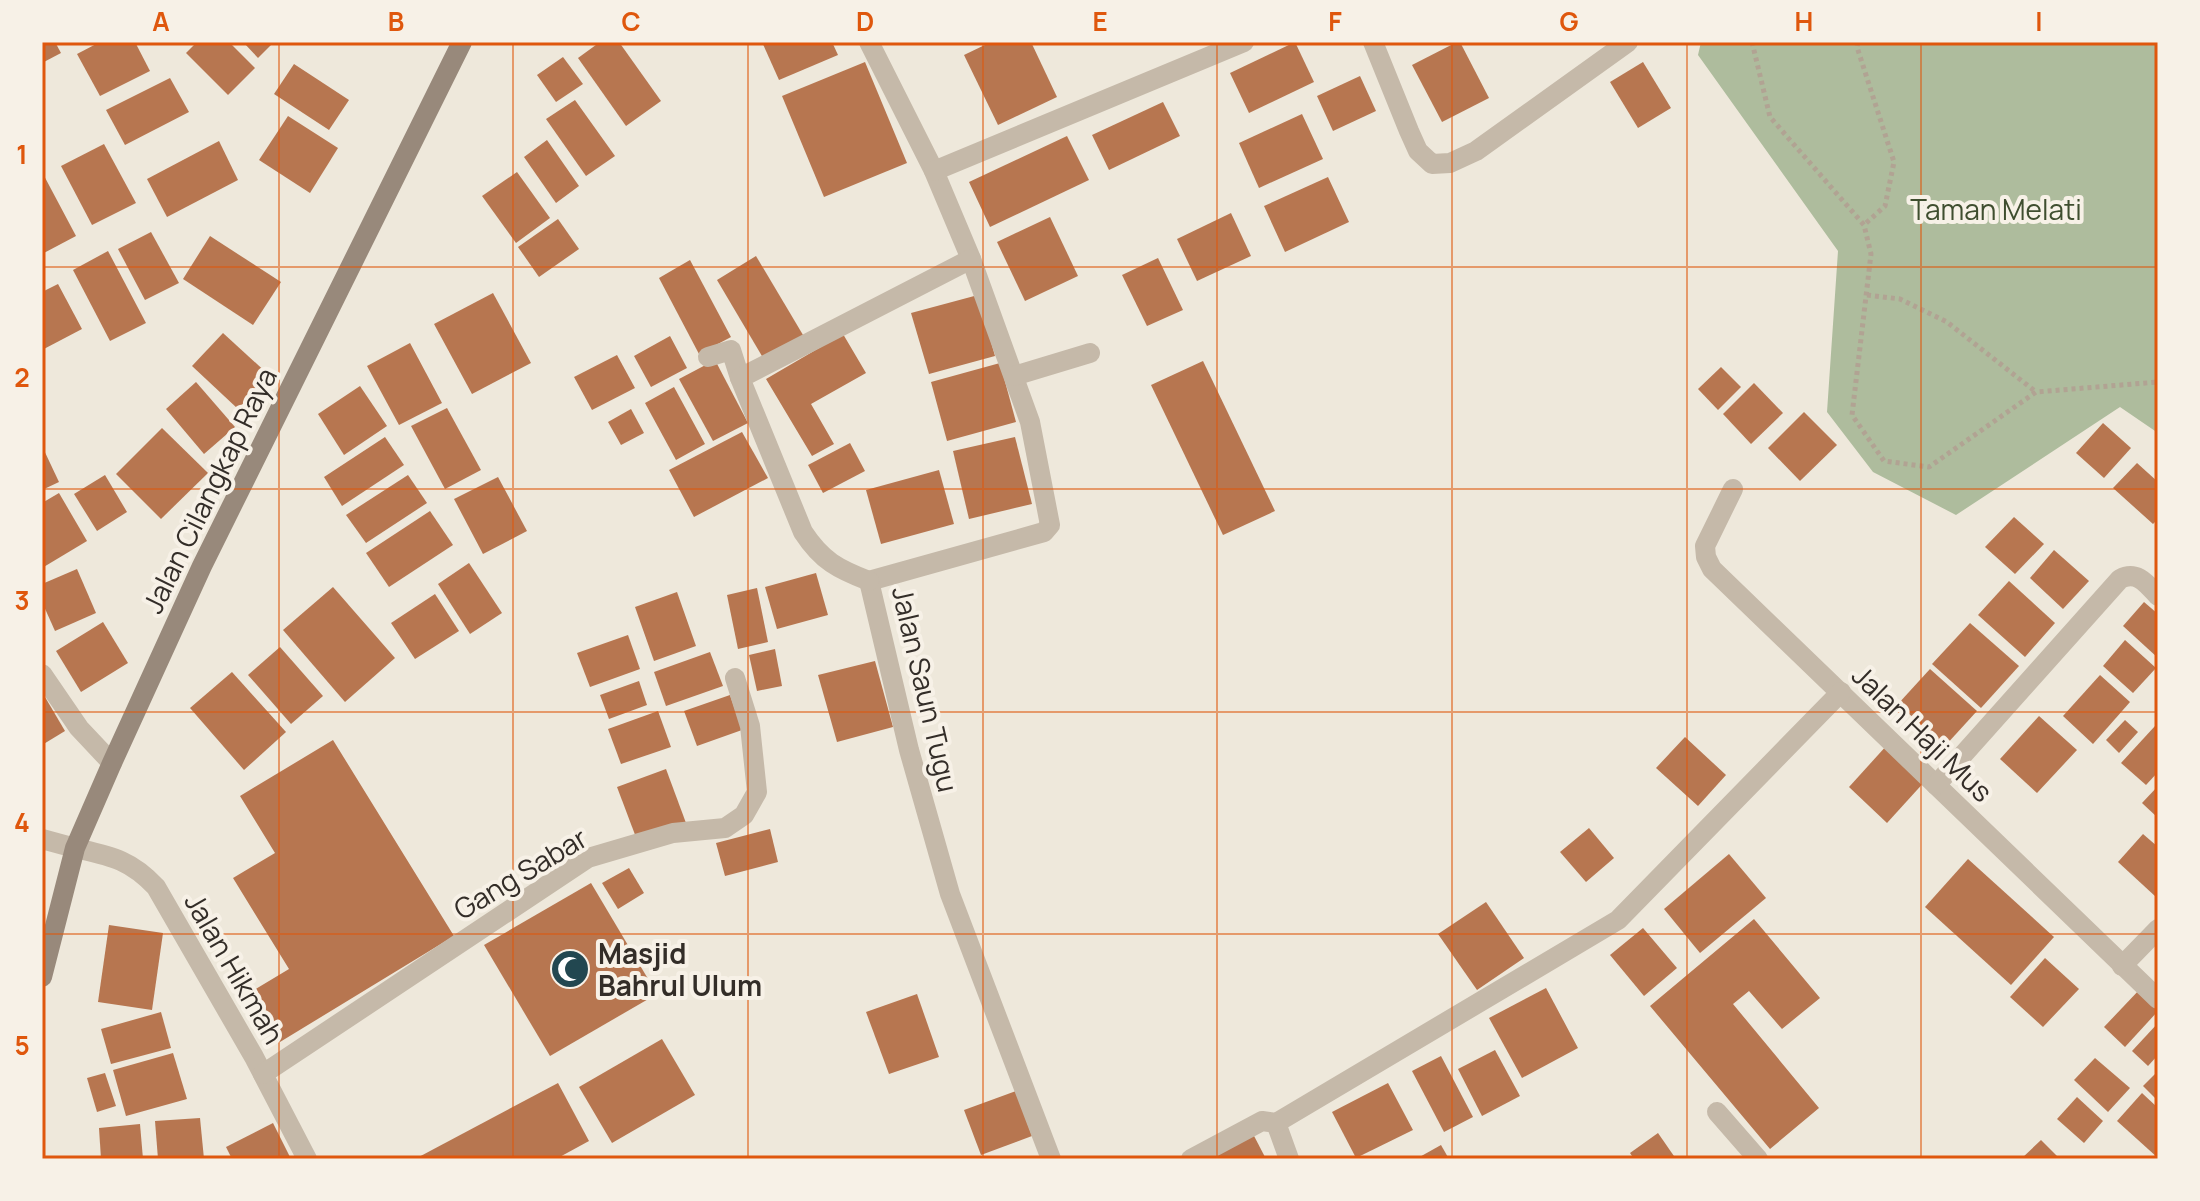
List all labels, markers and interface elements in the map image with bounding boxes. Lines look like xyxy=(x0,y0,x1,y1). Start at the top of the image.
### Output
text: A xyxy=(152,3,170,39)
text: B xyxy=(388,3,404,39)
text: C xyxy=(621,3,641,39)
text: D xyxy=(856,3,874,39)
text: E xyxy=(1092,3,1108,39)
text: F xyxy=(1328,3,1342,39)
text: G xyxy=(1559,3,1579,39)
text: H xyxy=(1795,3,1813,39)
text: I xyxy=(2035,3,2043,39)
text: 1 xyxy=(16,136,28,172)
park label: Taman Melati xyxy=(1910,190,2082,228)
text: 2 xyxy=(14,359,30,395)
street label: Jalan Cilangkap Raya xyxy=(133,361,285,619)
text: 3 xyxy=(14,582,30,618)
street label: Jalan Saun Tugu xyxy=(884,583,968,795)
street label: Jalan Haji Mus xyxy=(1844,656,2002,810)
text: 4 xyxy=(14,804,30,840)
street label: Gang Sabar xyxy=(446,818,594,928)
street label: Jalan Hikmah xyxy=(176,886,294,1050)
place label: Masjid Bahrul Ulum xyxy=(598,934,762,1004)
mosque icon: Masjid Bahrul Ulum xyxy=(549,948,591,990)
text: 5 xyxy=(14,1027,30,1063)

